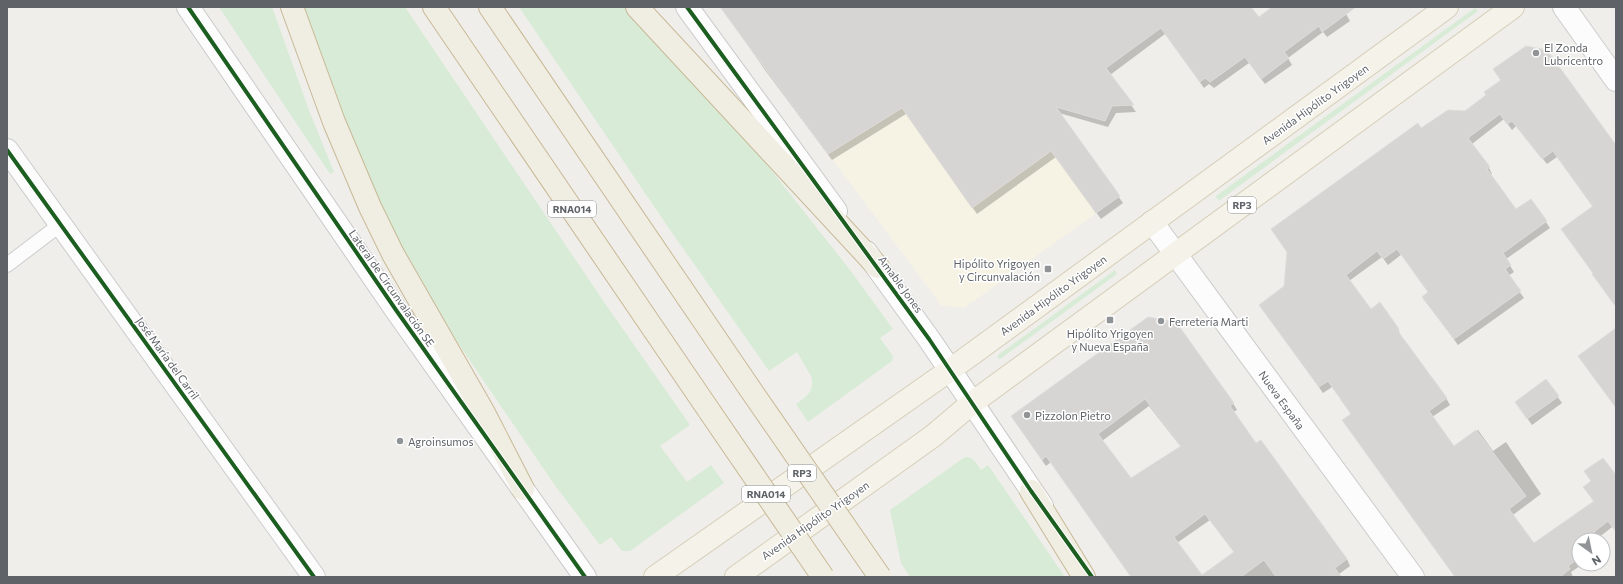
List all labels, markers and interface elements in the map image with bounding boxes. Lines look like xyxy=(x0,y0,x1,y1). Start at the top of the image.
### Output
place label: El Zonda Lubricentro xyxy=(1544,41,1603,67)
marker: El Zonda Lubricentro xyxy=(1531,48,1541,58)
street label: Avenida Hipólito Yrigoyen xyxy=(1259,61,1371,147)
road number: RP3 xyxy=(1228,197,1256,213)
road number: RNA014 xyxy=(548,201,596,217)
street label: Lateral de Circunvalación SE xyxy=(347,227,437,349)
street label: Avenida Hipólito Yrigoyen xyxy=(997,252,1109,338)
street label: Amable Jones xyxy=(875,253,926,316)
place label: Hipólito Yrigoyen y Circunvalación xyxy=(954,257,1040,283)
marker: Hipólito Yrigoyen y Circunvalación xyxy=(1043,264,1053,274)
street label: José María del Carril xyxy=(133,314,202,402)
marker: Hipólito Yrigoyen y Nueva España xyxy=(1105,315,1115,325)
place label: Ferretería Marti xyxy=(1169,315,1249,328)
marker: Ferretería Marti xyxy=(1156,316,1166,326)
place label: Hipólito Yrigoyen y Nueva España xyxy=(1067,327,1153,353)
street label: Nueva España xyxy=(1256,368,1308,432)
place label: Pizzolon Pietro xyxy=(1035,409,1111,422)
marker: Pizzolon Pietro xyxy=(1022,410,1032,420)
place label: Agroinsumos xyxy=(408,435,473,448)
marker: Agroinsumos xyxy=(395,436,405,446)
road number: RP3 xyxy=(788,465,816,481)
street label: Avenida Hipólito Yrigoyen xyxy=(759,478,871,562)
road number: RNA014 xyxy=(742,486,790,502)
north arrow xyxy=(1571,532,1611,572)
text: N xyxy=(1590,553,1604,569)

